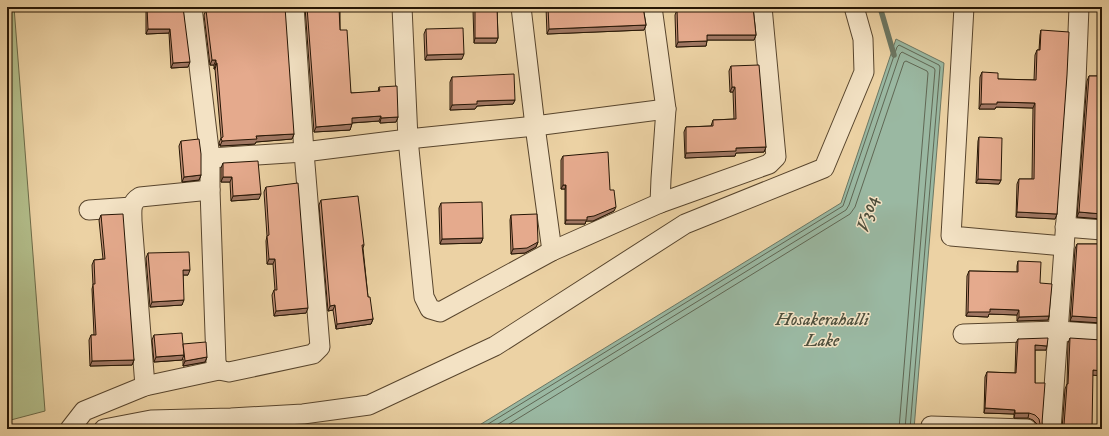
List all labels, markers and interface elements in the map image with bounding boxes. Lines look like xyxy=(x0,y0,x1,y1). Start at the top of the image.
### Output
water label: V304 xyxy=(853,193,883,235)
water label: Hosakerahalli Lake xyxy=(774,309,870,352)

